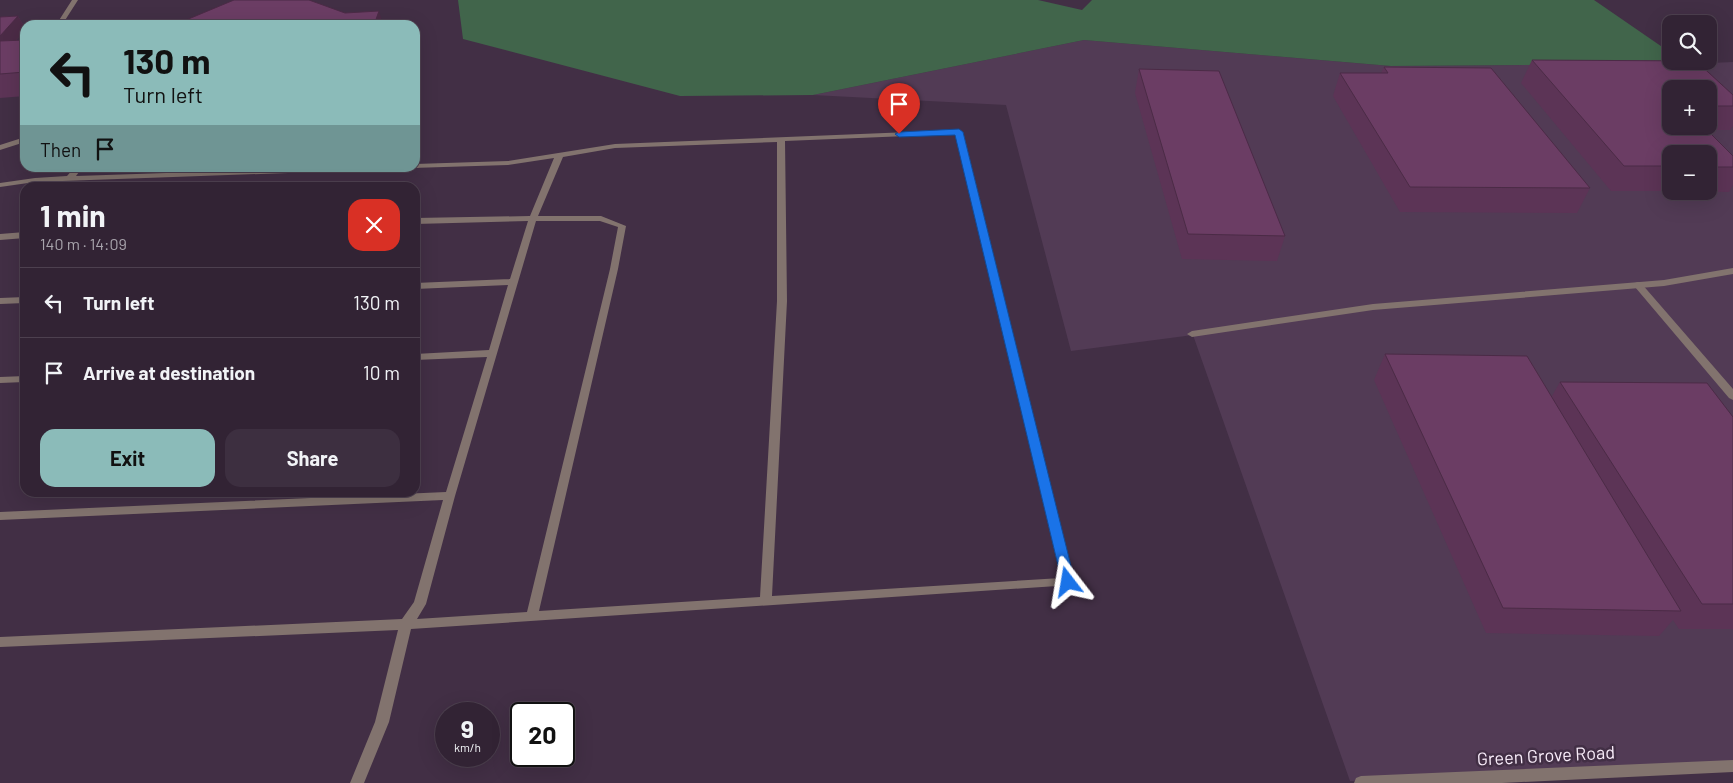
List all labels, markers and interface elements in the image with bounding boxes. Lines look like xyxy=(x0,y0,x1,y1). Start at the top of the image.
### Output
map controls xyxy=(1662,15,1717,200)
button: search xyxy=(1662,15,1717,70)
text: 130 m xyxy=(123,39,210,81)
icon: left xyxy=(40,40,105,105)
button: + xyxy=(1662,80,1717,135)
text: Turn left xyxy=(123,81,203,107)
pin xyxy=(878,83,920,134)
icon: arrive xyxy=(885,90,913,118)
icon: arrive xyxy=(91,135,119,163)
text: Then xyxy=(40,138,81,161)
button: − xyxy=(1662,145,1717,200)
text: 1 min xyxy=(40,197,106,233)
button: close xyxy=(348,199,400,251)
text: 140 m · 14:09 xyxy=(40,234,127,253)
icon: left xyxy=(40,289,68,317)
text: Turn left xyxy=(83,291,154,314)
text: 130 m xyxy=(353,291,400,314)
icon: arrive xyxy=(40,359,68,387)
text: Arrive at destination xyxy=(83,361,255,384)
text: 10 m xyxy=(363,361,400,384)
button: Exit xyxy=(40,429,215,487)
button: Share xyxy=(225,429,400,487)
position arrow xyxy=(1041,555,1093,607)
speed limit sign: 20 xyxy=(510,702,575,767)
text: 9 xyxy=(461,713,474,743)
text: km/h xyxy=(454,740,481,754)
street label: Green Grove Road xyxy=(1476,740,1616,770)

